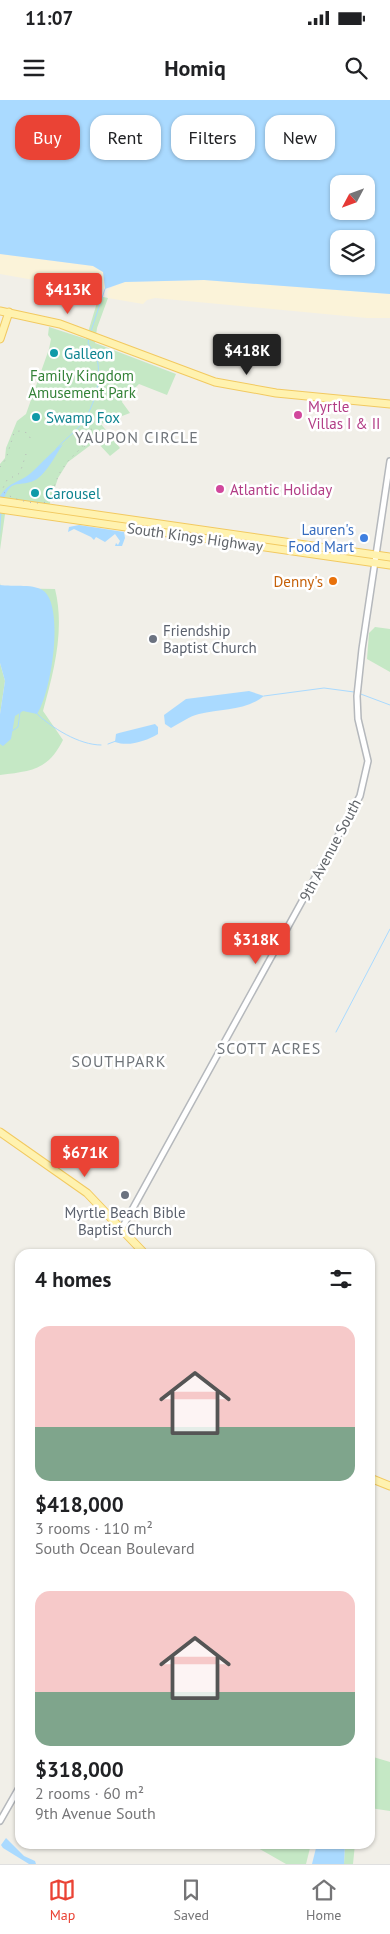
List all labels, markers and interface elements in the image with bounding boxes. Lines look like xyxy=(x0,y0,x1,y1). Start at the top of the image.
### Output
text: 11:07 xyxy=(25,6,73,30)
icon: menu xyxy=(20,54,48,82)
text: Homiq xyxy=(164,54,226,82)
icon: search xyxy=(342,54,370,82)
chip: Buy xyxy=(15,115,80,160)
chip: Rent xyxy=(90,115,161,160)
chip: Filters xyxy=(171,115,255,160)
chip: New xyxy=(265,115,335,160)
north arrow xyxy=(330,175,375,220)
map controls xyxy=(330,175,375,275)
button: layers xyxy=(330,230,375,275)
pin: $413K xyxy=(33,272,103,315)
text: $413K xyxy=(45,279,91,299)
pin: $418K xyxy=(212,334,282,376)
text: $418K xyxy=(224,340,270,360)
place label: Galleon xyxy=(64,344,113,363)
marker: Galleon xyxy=(48,347,60,359)
park label: Family Kingdom Amusement Park xyxy=(28,366,137,402)
place label: Myrtle Villas I & II xyxy=(307,397,380,433)
place label: Swamp Fox xyxy=(46,408,120,427)
marker: Myrtle Villas I & II xyxy=(292,409,304,421)
marker: Swamp Fox xyxy=(30,411,42,423)
district label: YAUPON CIRCLE xyxy=(75,427,199,447)
place label: Atlantic Holiday xyxy=(230,480,332,499)
marker: Atlantic Holiday xyxy=(214,483,226,495)
place label: Carousel xyxy=(45,484,101,503)
marker: Carousel xyxy=(29,487,41,499)
street label: South Kings Highway xyxy=(126,518,264,556)
place label: Lauren's Food Mart xyxy=(288,520,354,556)
marker: Lauren's Food Mart xyxy=(358,532,370,544)
place label: Denny's xyxy=(274,572,323,591)
marker: Denny's xyxy=(327,575,339,587)
place label: Friendship Baptist Church xyxy=(163,621,257,657)
marker: Friendship Baptist Church xyxy=(147,633,159,645)
street label: 9th Avenue South xyxy=(295,796,365,904)
pin: $318K xyxy=(221,922,291,965)
text: $318K xyxy=(233,929,279,949)
district label: SCOTT ACRES xyxy=(217,1038,321,1058)
district label: SOUTHPARK xyxy=(71,1051,167,1071)
pin: $671K xyxy=(50,1136,120,1178)
text: $671K xyxy=(62,1142,108,1162)
marker: Myrtle Beach Bible Baptist Church xyxy=(119,1189,131,1201)
place label: Myrtle Beach Bible Baptist Church xyxy=(64,1203,186,1239)
icon: filters xyxy=(327,1265,355,1293)
text: 4 homes xyxy=(35,1266,111,1293)
icon: home xyxy=(150,1358,240,1448)
text: $418,000 xyxy=(35,1491,124,1518)
text: 3 rooms · 110 m² xyxy=(35,1518,153,1538)
text: South Ocean Boulevard xyxy=(35,1538,195,1558)
icon: home xyxy=(150,1623,240,1713)
text: $318,000 xyxy=(35,1756,124,1783)
text: 2 rooms · 60 m² xyxy=(35,1783,144,1803)
text: 9th Avenue South xyxy=(35,1803,156,1823)
tab: Map xyxy=(48,1876,76,1924)
tab: Saved xyxy=(173,1876,209,1924)
tab: Home xyxy=(306,1876,341,1924)

